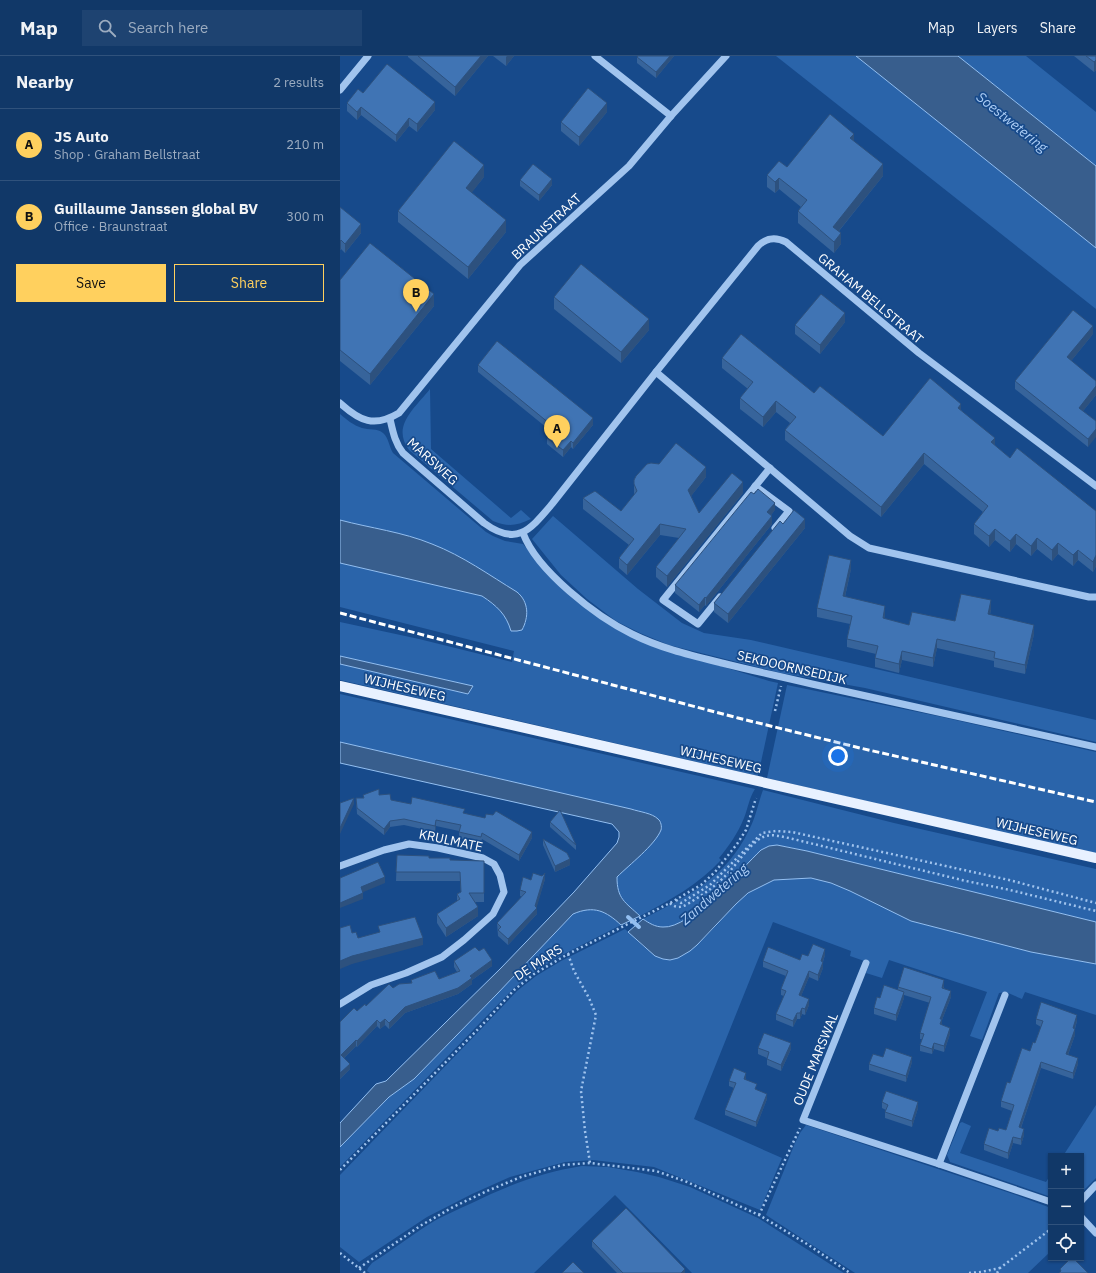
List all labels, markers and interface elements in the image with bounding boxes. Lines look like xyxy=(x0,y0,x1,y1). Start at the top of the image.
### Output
search box xyxy=(82,10,362,46)
text: Map xyxy=(20,16,58,40)
icon: search xyxy=(96,17,118,39)
text: Search here xyxy=(128,18,208,37)
text: Map xyxy=(928,19,955,37)
text: Layers xyxy=(977,19,1018,37)
text: Share xyxy=(1040,19,1076,37)
text: Nearby xyxy=(16,71,74,93)
text: 2 results xyxy=(273,74,324,91)
water label: Soestwetering xyxy=(973,88,1052,157)
text: JS Auto xyxy=(54,127,109,146)
text: A xyxy=(25,136,33,153)
text: 210 m xyxy=(286,136,324,153)
text: Shop · Graham Bellstraat xyxy=(54,146,200,163)
street label: BRAUNSTRAAT xyxy=(508,189,585,263)
text: Guillaume Janssen global BV xyxy=(54,199,258,218)
text: B xyxy=(25,208,33,225)
text: 300 m xyxy=(286,208,324,225)
text: Office · Braunstraat xyxy=(54,218,168,235)
street label: GRAHAM BELLSTRAAT xyxy=(814,249,927,348)
button: Save xyxy=(16,264,166,302)
button: Share xyxy=(174,264,324,302)
pin: B xyxy=(403,279,429,312)
pin: A xyxy=(544,415,570,448)
street label: MARSWEG xyxy=(404,434,462,489)
street label: SEKDOORNSEDIJK xyxy=(735,647,848,688)
street label: WIJHESEWEG xyxy=(362,670,447,705)
street label: WIJHESEWEG xyxy=(678,742,763,777)
your location xyxy=(828,746,848,766)
street label: WIJHESEWEG xyxy=(994,814,1079,849)
street label: KRULMATE xyxy=(417,825,484,856)
water label: Zandwetering xyxy=(675,859,752,929)
street label: DE MARS xyxy=(511,941,566,984)
street label: OUDE MARSWAL xyxy=(789,1010,842,1108)
map controls xyxy=(1048,1153,1084,1261)
button: + xyxy=(1048,1153,1084,1189)
button: − xyxy=(1048,1189,1084,1225)
button: locate xyxy=(1048,1225,1084,1261)

